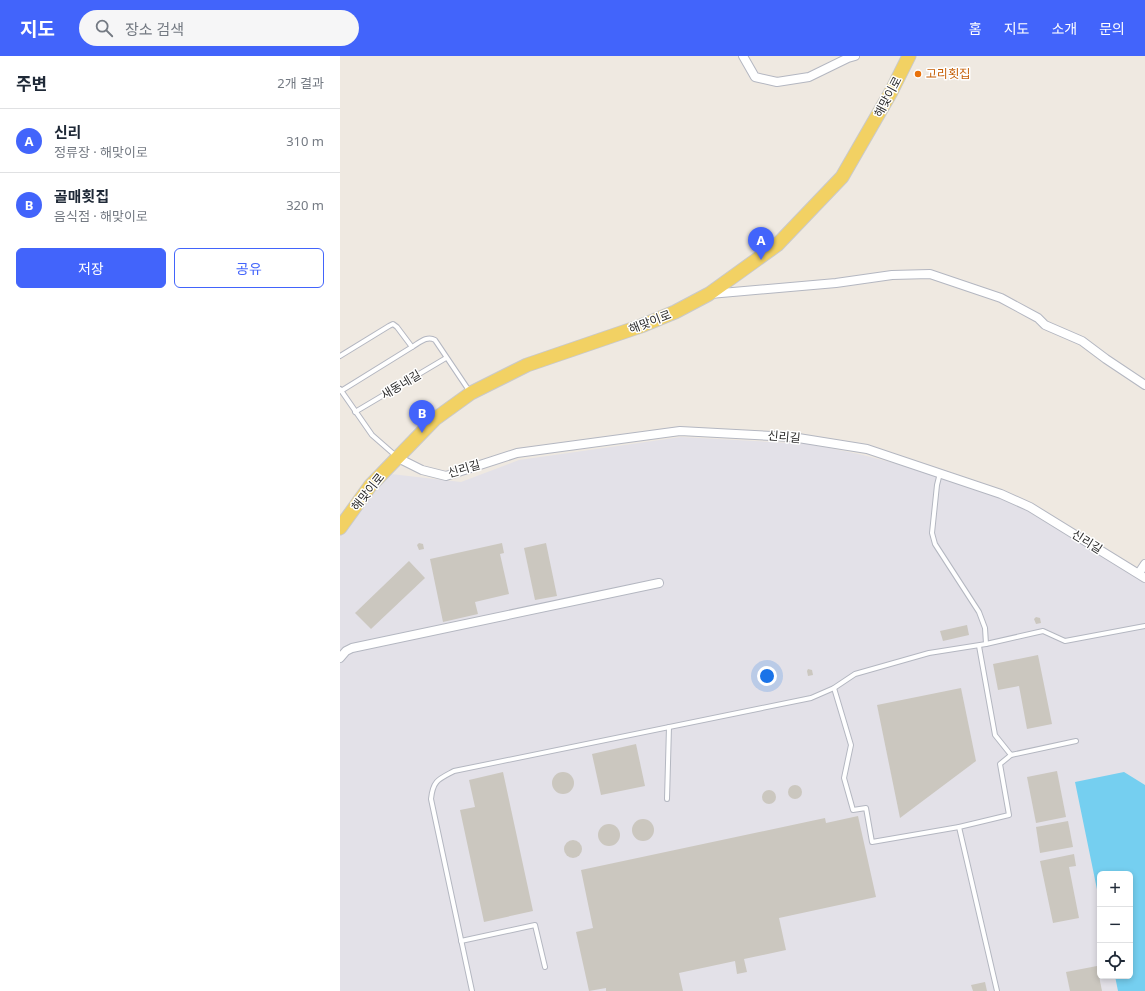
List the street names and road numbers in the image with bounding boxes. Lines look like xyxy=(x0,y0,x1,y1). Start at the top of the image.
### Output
street label: 해맞이로 xyxy=(870,73,905,120)
street label: 해맞이로 xyxy=(626,306,673,337)
street label: 새동네길 xyxy=(377,366,424,403)
street label: 신리길 xyxy=(767,427,801,446)
street label: 신리길 xyxy=(446,456,482,481)
street label: 해맞이로 xyxy=(347,469,388,514)
street label: 신리길 xyxy=(1069,526,1106,558)

